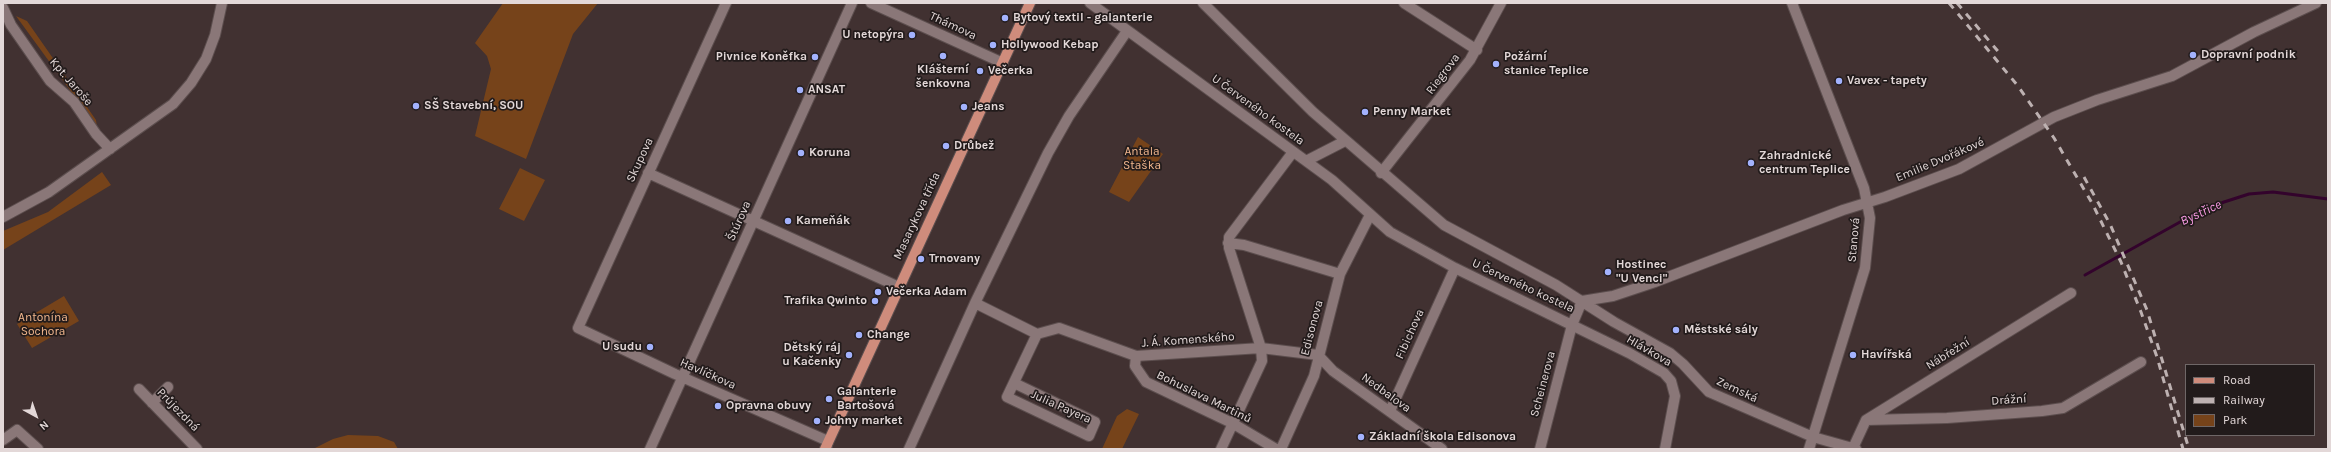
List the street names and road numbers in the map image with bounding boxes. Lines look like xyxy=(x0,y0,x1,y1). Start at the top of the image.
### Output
street label: Thámova xyxy=(927,9,979,43)
street label: Riegrova xyxy=(1423,51,1463,97)
street label: Kpt. Jaroše xyxy=(46,55,96,109)
street label: U Červeného kostela xyxy=(1209,72,1307,148)
street label: Skupova xyxy=(623,135,657,185)
street label: Emilie Dvořákové xyxy=(1894,135,1986,185)
street label: Masarykova třída xyxy=(890,170,944,262)
street label: Štúrova xyxy=(724,199,754,243)
street label: Stanová xyxy=(1845,217,1863,263)
street label: U Červeného kostela xyxy=(1470,256,1576,316)
street label: Edisonova xyxy=(1298,299,1326,357)
street label: Fibichova xyxy=(1393,307,1427,361)
street label: J. Á. Komenského xyxy=(1141,330,1235,350)
street label: Hlávkova xyxy=(1624,332,1674,370)
street label: Nábřežní xyxy=(1923,335,1973,373)
street label: Scheinerova xyxy=(1527,350,1559,418)
street label: Havlíčkova xyxy=(678,355,738,393)
street label: Bohuslava Martinů xyxy=(1154,368,1254,426)
street label: Nedbalova xyxy=(1358,370,1414,416)
street label: Zemská xyxy=(1714,374,1760,406)
street label: Průjezdná xyxy=(154,385,202,435)
street label: Julia Payera xyxy=(1029,387,1093,427)
street label: Drážní xyxy=(1991,392,2027,408)

